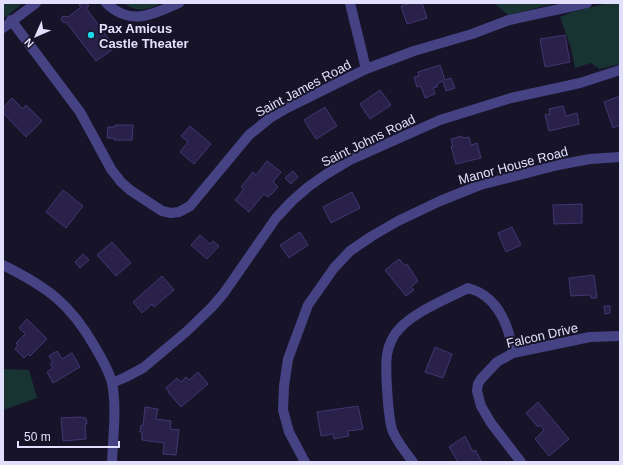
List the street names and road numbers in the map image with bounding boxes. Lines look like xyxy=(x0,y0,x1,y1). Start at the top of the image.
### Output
street label: Saint James Road xyxy=(253,57,354,120)
street label: Saint Johns Road xyxy=(319,111,418,170)
street label: Manor House Road xyxy=(457,144,570,187)
street label: Falcon Drive xyxy=(505,320,579,351)

